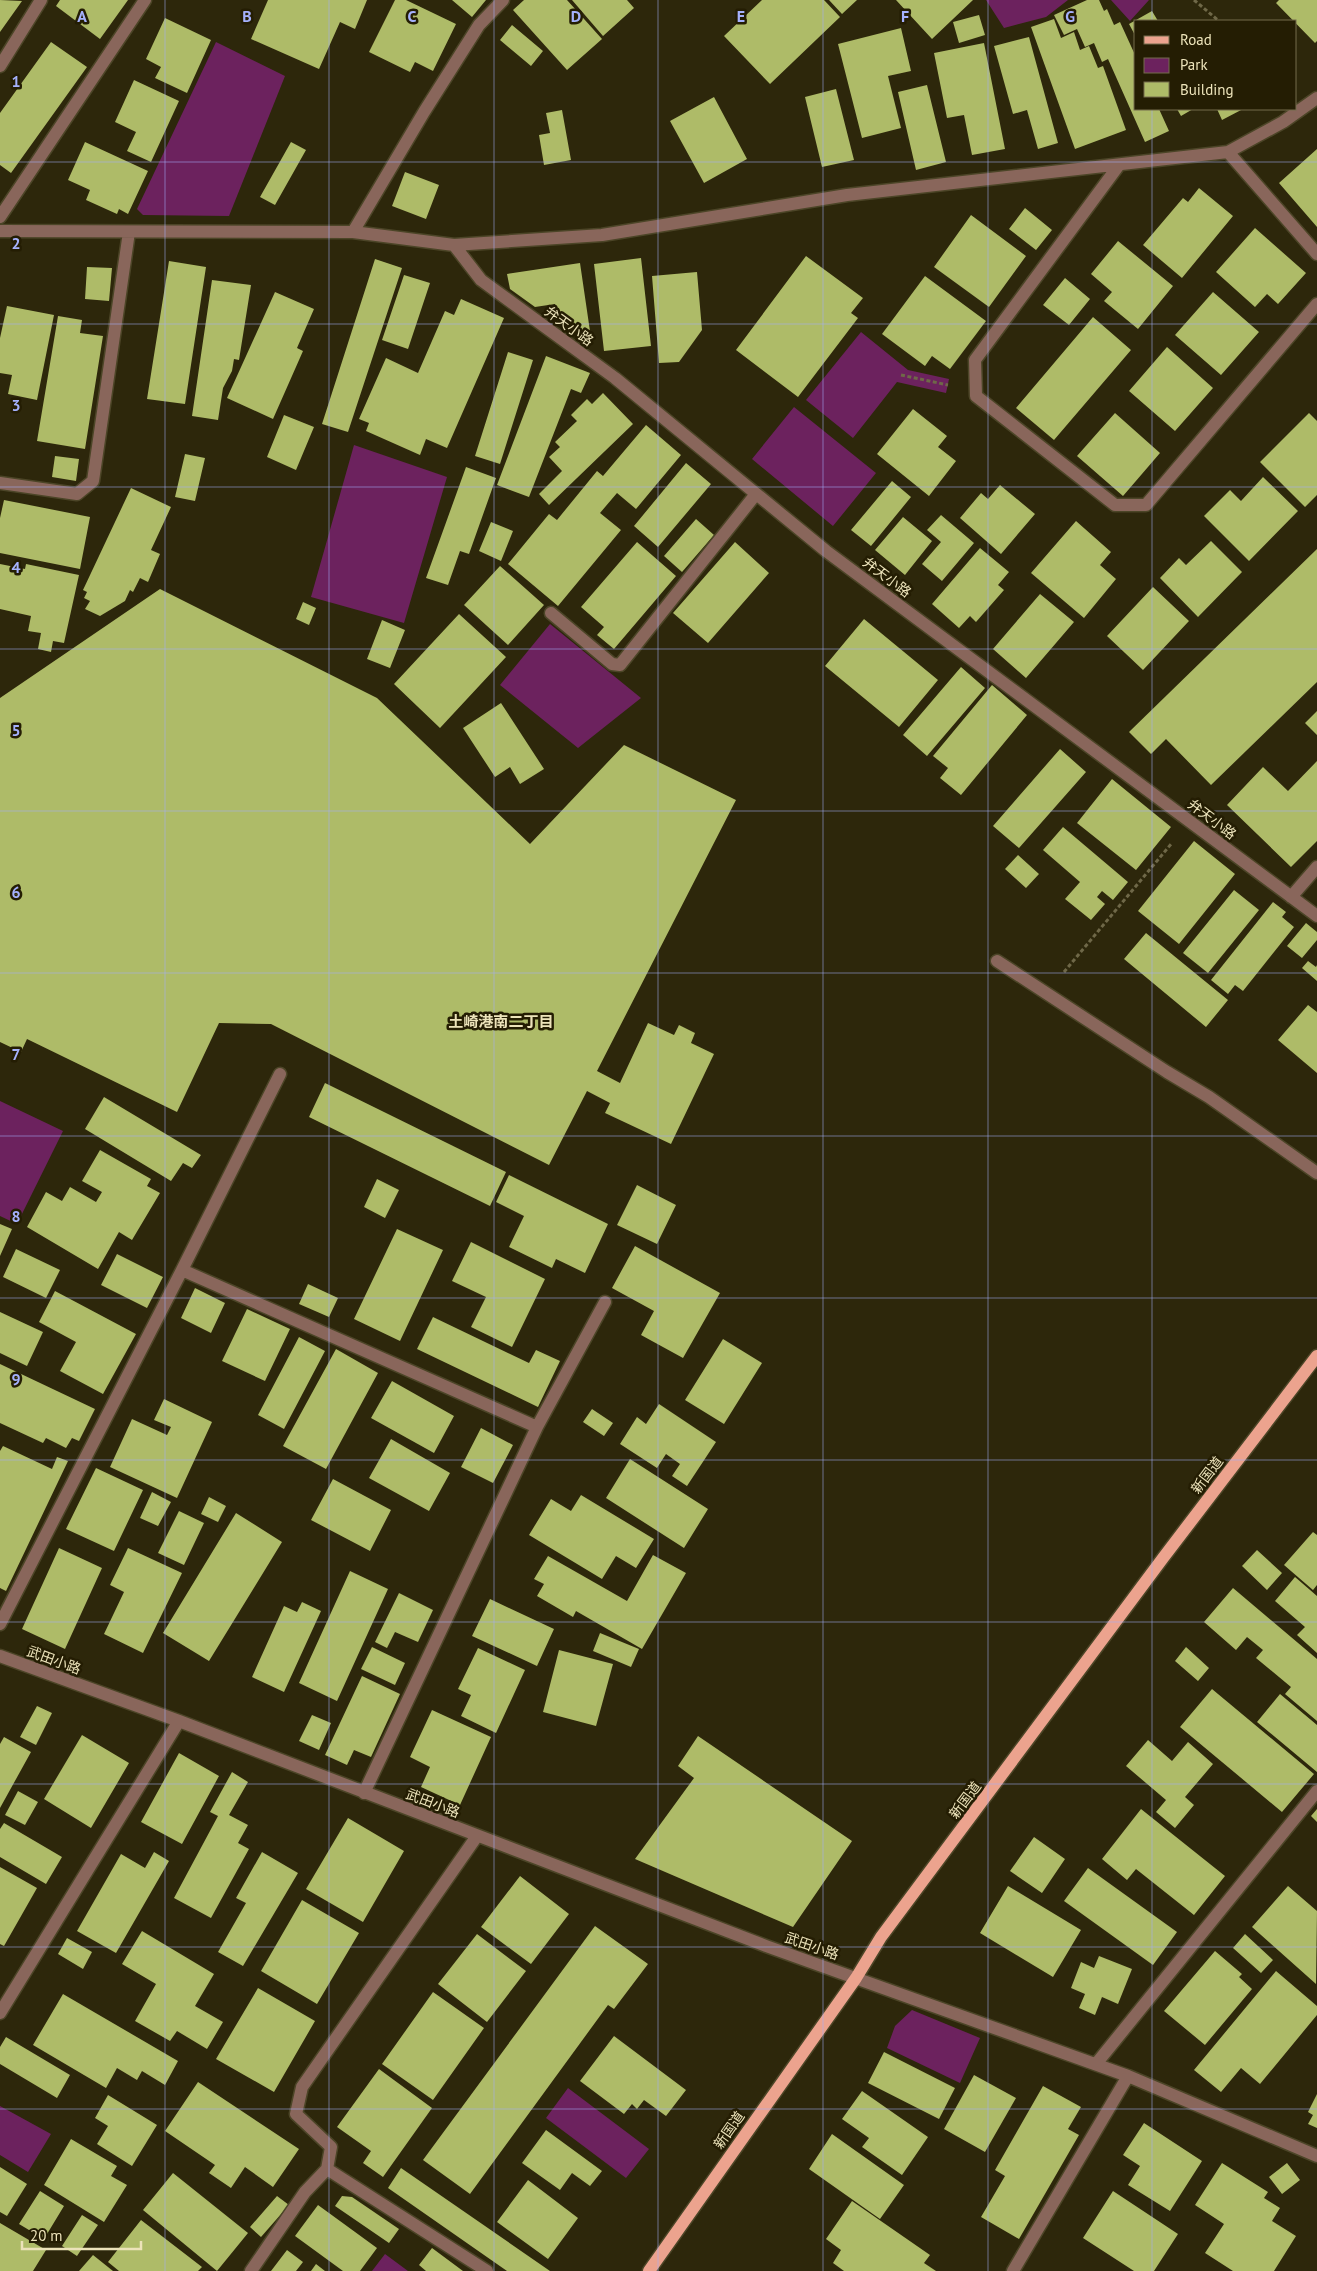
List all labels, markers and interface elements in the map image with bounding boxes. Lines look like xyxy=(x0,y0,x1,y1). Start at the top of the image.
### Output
text: A xyxy=(77,6,87,26)
text: B xyxy=(242,6,252,26)
text: C xyxy=(408,6,417,26)
text: D xyxy=(571,6,581,26)
text: E xyxy=(737,6,745,26)
text: F xyxy=(901,6,909,26)
text: G xyxy=(1065,6,1075,26)
legend xyxy=(1134,20,1297,110)
text: Road xyxy=(1180,30,1212,49)
text: Park xyxy=(1180,55,1208,74)
text: 1 xyxy=(11,71,21,91)
text: Building xyxy=(1180,80,1234,99)
text: 2 xyxy=(11,233,21,253)
street label: 弁天小路 xyxy=(541,302,597,350)
text: 3 xyxy=(11,395,21,415)
street label: 弁天小路 xyxy=(859,553,915,601)
text: 4 xyxy=(11,557,21,577)
text: 5 xyxy=(11,720,21,740)
street label: 弁天小路 xyxy=(1184,795,1240,843)
text: 6 xyxy=(11,882,21,902)
district label: 土崎港南二丁目 xyxy=(448,1012,554,1031)
text: 7 xyxy=(11,1044,21,1064)
text: 8 xyxy=(11,1206,21,1226)
text: 9 xyxy=(11,1369,21,1389)
street label: 新国道 xyxy=(1187,1453,1227,1497)
street label: 武田小路 xyxy=(25,1642,83,1678)
street label: 新国道 xyxy=(945,1778,985,1822)
street label: 武田小路 xyxy=(404,1785,462,1821)
street label: 武田小路 xyxy=(783,1928,841,1964)
street label: 新国道 xyxy=(710,2108,748,2152)
scale bar xyxy=(22,2218,141,2250)
text: 20 m xyxy=(30,2226,63,2245)

